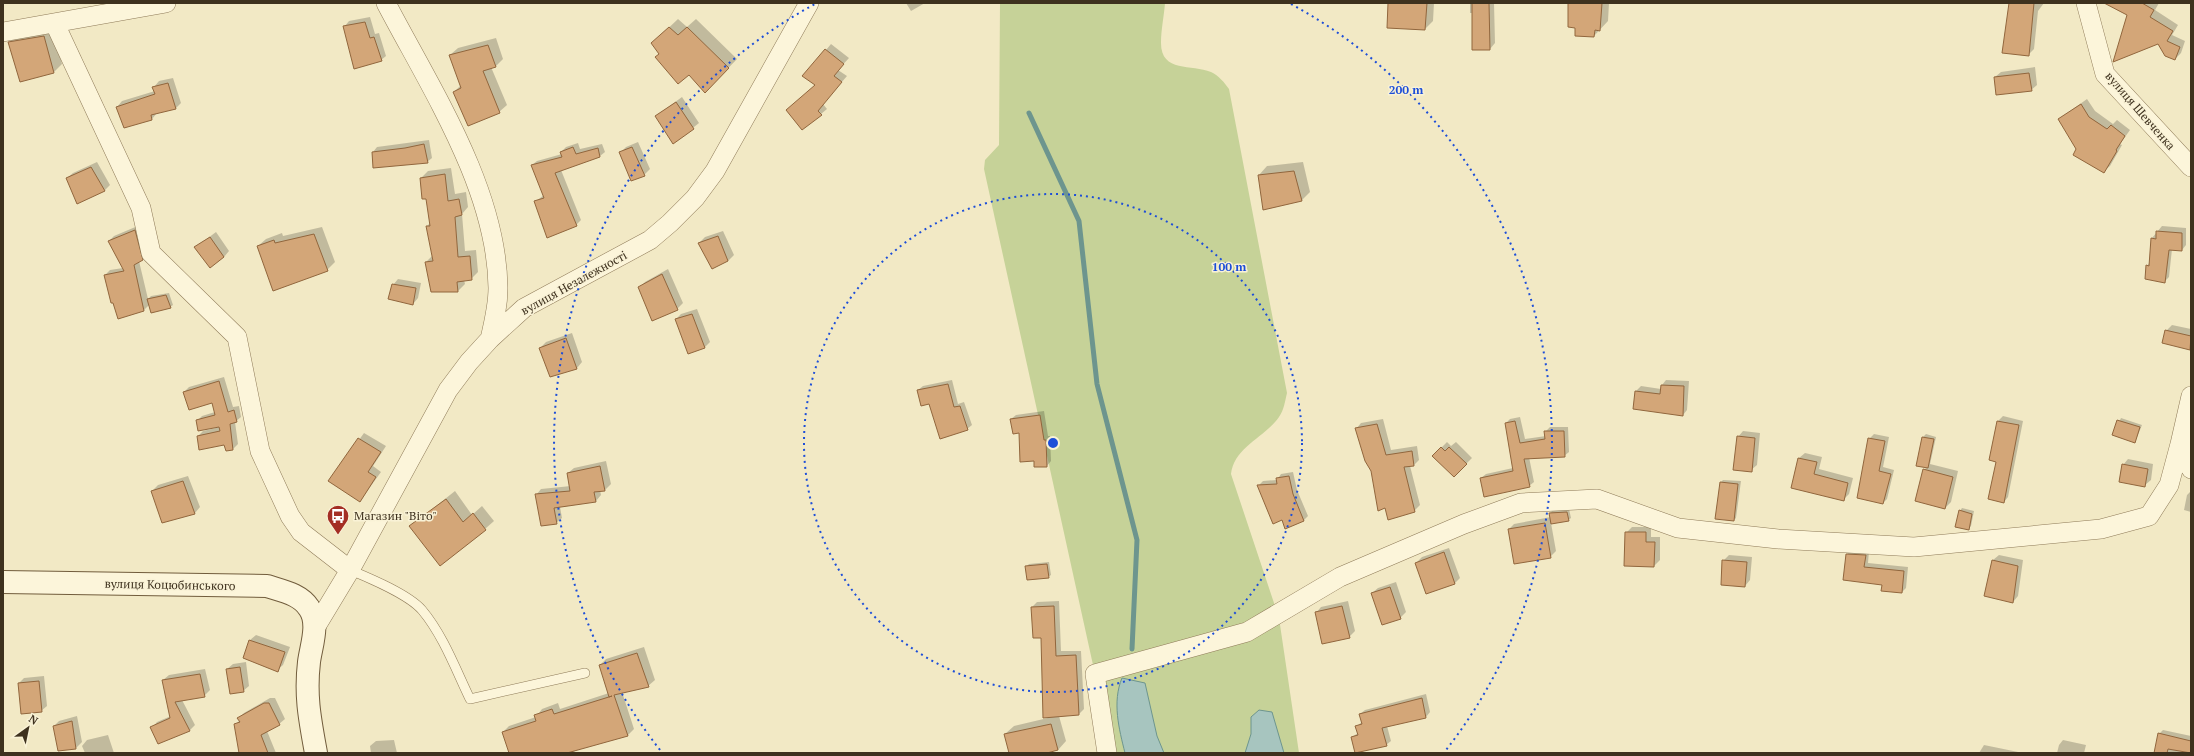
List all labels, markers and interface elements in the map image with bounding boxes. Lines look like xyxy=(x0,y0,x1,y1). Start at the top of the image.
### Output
street label: вулиця Шевченка xyxy=(2102,68,2178,153)
text: 200 m xyxy=(1389,82,1423,97)
street label: вулиця Незалежності xyxy=(518,247,630,318)
text: 100 m xyxy=(1212,259,1246,274)
centre of rings xyxy=(1046,436,1060,450)
bus stop icon: Магазин "Віто" xyxy=(325,503,351,536)
place label: Магазин "Віто" xyxy=(354,508,437,523)
street label: вулиця Коцюбинського xyxy=(104,576,236,593)
north arrow xyxy=(8,708,48,748)
text: N xyxy=(26,711,41,728)

